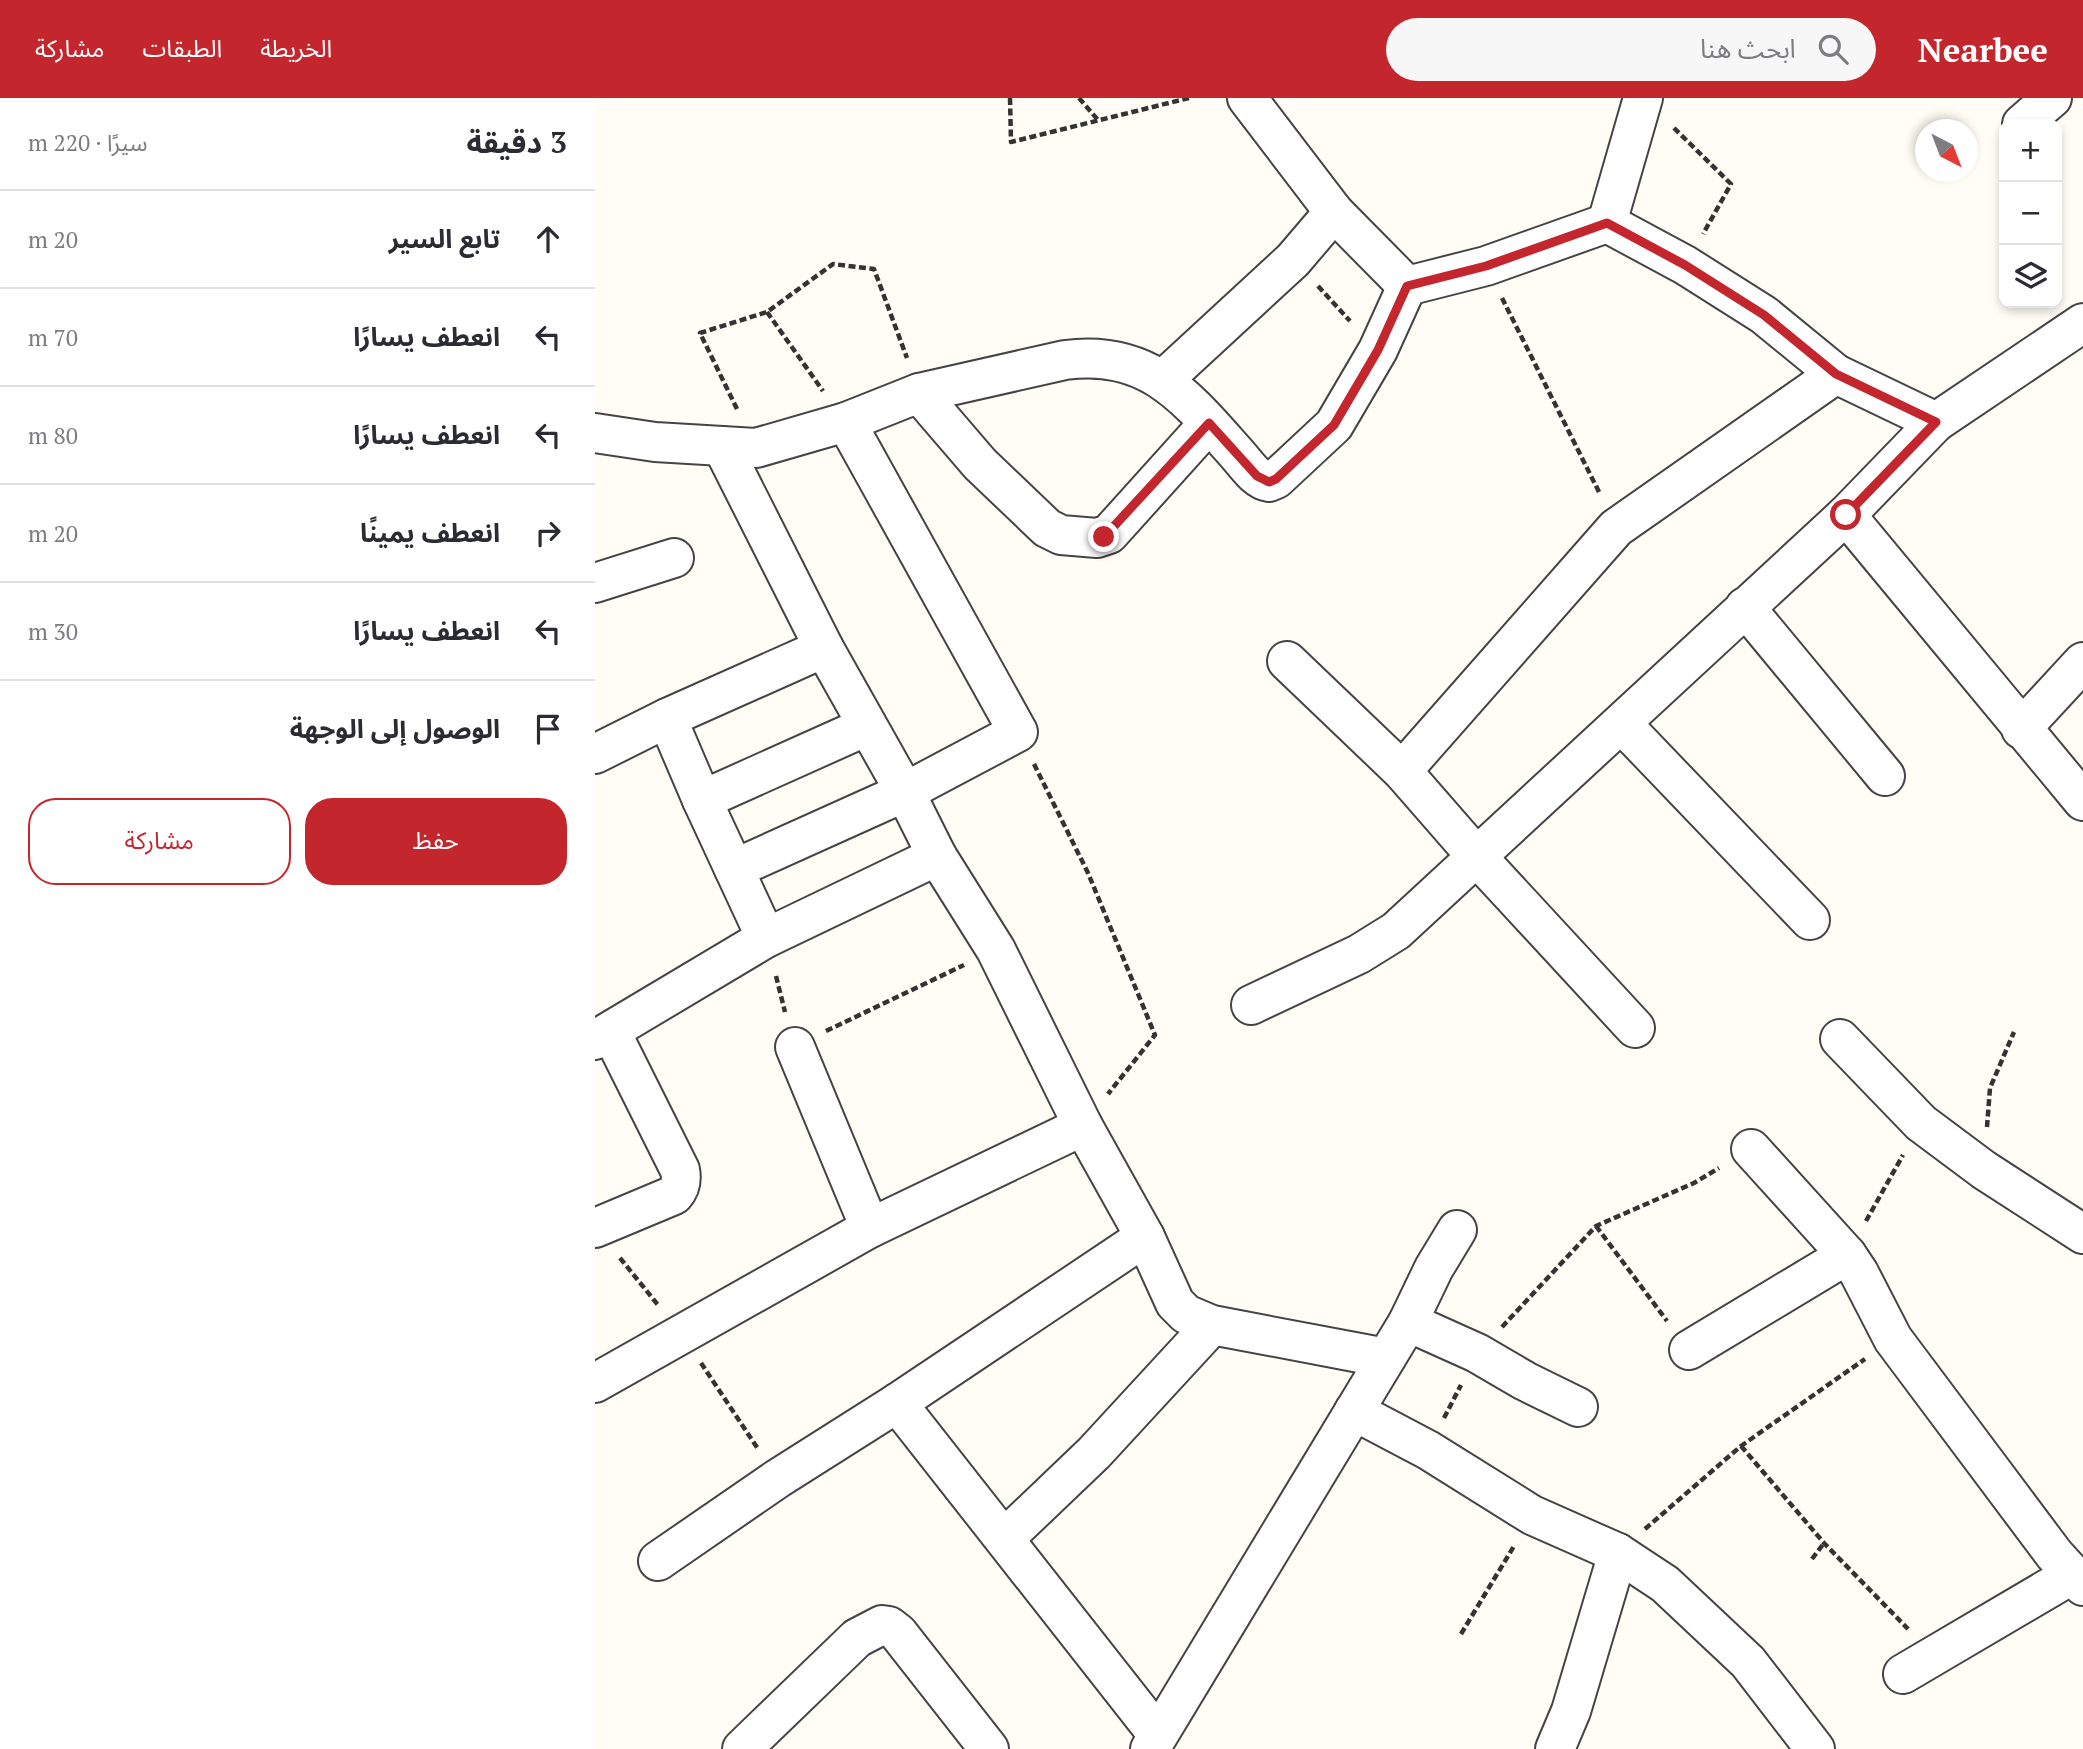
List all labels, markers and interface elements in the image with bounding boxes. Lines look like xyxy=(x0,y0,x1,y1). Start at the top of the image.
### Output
search box xyxy=(1386,18,1876,81)
text: Nearbee xyxy=(1918,28,2048,71)
icon: search xyxy=(1814,30,1852,68)
text: ابحث هنا xyxy=(1700,31,1796,65)
text: مشاركة xyxy=(35,32,104,64)
text: الطبقات xyxy=(142,32,222,64)
text: الخريطة xyxy=(260,32,332,64)
north arrow xyxy=(1915,119,1978,182)
map controls xyxy=(1999,119,2062,308)
button: + xyxy=(1999,119,2062,182)
text: 3 دقيقة xyxy=(466,122,567,162)
text: سيرًا · 220 m xyxy=(28,127,148,158)
button: − xyxy=(1999,182,2062,245)
icon: ahead xyxy=(529,220,567,258)
text: تابع السير xyxy=(389,221,500,255)
text: 20 m xyxy=(28,224,78,255)
button: layers xyxy=(1999,245,2062,308)
icon: left xyxy=(529,318,567,356)
text: انعطف يسارًا xyxy=(353,319,500,353)
text: 70 m xyxy=(28,322,78,353)
icon: left xyxy=(529,416,567,454)
text: انعطف يسارًا xyxy=(353,417,500,451)
text: 80 m xyxy=(28,420,78,451)
route start xyxy=(1830,499,1861,530)
icon: right xyxy=(529,514,567,552)
text: انعطف يمينًا xyxy=(360,515,500,549)
text: 20 m xyxy=(28,518,78,549)
route end xyxy=(1088,521,1119,552)
icon: left xyxy=(529,612,567,650)
text: انعطف يسارًا xyxy=(353,613,500,647)
text: 30 m xyxy=(28,616,78,647)
icon: arrive xyxy=(529,710,567,748)
text: الوصول إلى الوجهة xyxy=(290,711,500,745)
button: مشاركة xyxy=(28,798,291,885)
button: حفظ xyxy=(305,798,567,885)

